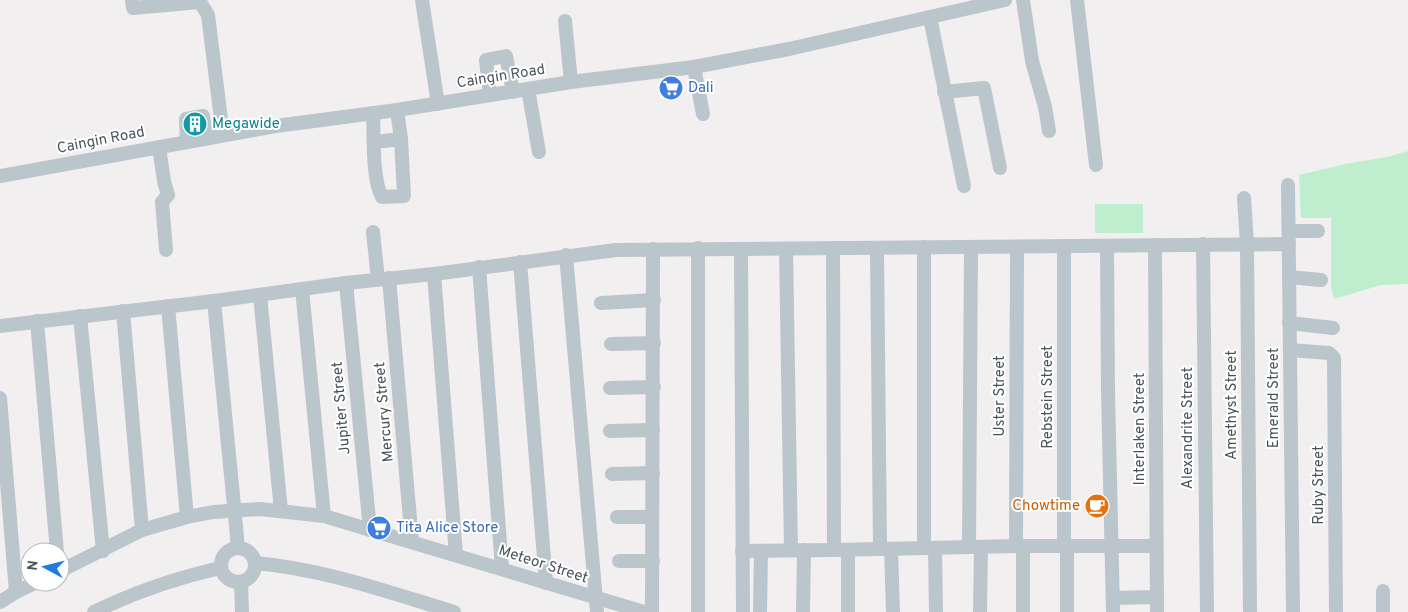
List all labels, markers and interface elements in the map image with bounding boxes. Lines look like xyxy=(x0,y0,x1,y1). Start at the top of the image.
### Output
street label: Caingin Road xyxy=(456,61,546,93)
supermarket icon: Dali xyxy=(658,75,684,101)
place label: Dali xyxy=(688,79,714,98)
building icon: Megawide xyxy=(182,111,208,137)
place label: Megawide xyxy=(212,115,280,134)
street label: Caingin Road xyxy=(55,123,147,159)
street label: Rebstein Street xyxy=(1039,345,1058,449)
street label: Emerald Street xyxy=(1265,348,1284,448)
street label: Amethyst Street xyxy=(1223,350,1242,460)
street label: Uster Street xyxy=(991,355,1010,437)
street label: Jupiter Street xyxy=(328,361,356,455)
street label: Mercury Street xyxy=(371,361,399,463)
street label: Alexandrite Street xyxy=(1179,367,1198,489)
street label: Interlaken Street xyxy=(1131,373,1150,485)
street label: Ruby Street xyxy=(1310,445,1329,525)
cafe icon: Chowtime xyxy=(1084,493,1110,519)
place label: Chowtime xyxy=(1012,497,1080,516)
supermarket icon: Tita Alice Store xyxy=(366,515,392,541)
place label: Tita Alice Store xyxy=(396,519,498,538)
north arrow xyxy=(20,542,70,592)
street label: Meteor Street xyxy=(496,542,590,588)
text: N xyxy=(25,560,43,572)

